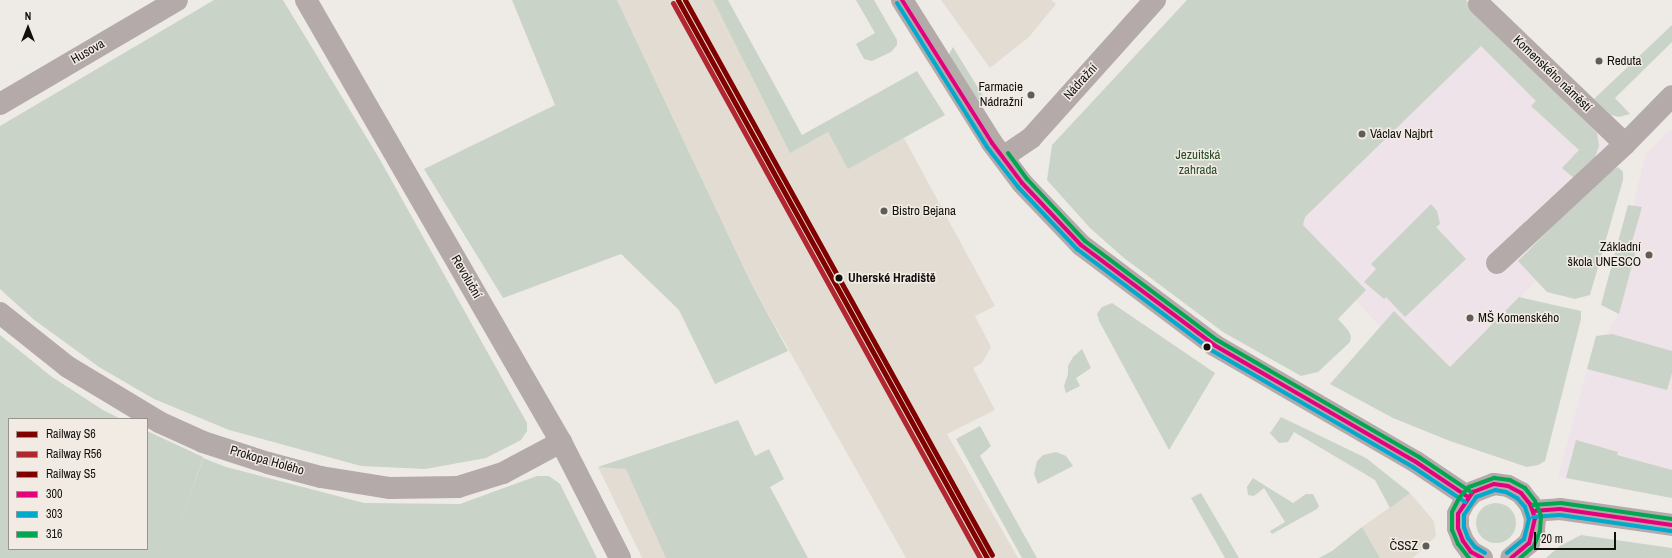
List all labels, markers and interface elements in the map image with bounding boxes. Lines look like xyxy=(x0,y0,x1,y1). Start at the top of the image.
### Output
north arrow xyxy=(8,8,48,48)
text: N xyxy=(25,9,31,23)
street label: Komenského náměstí xyxy=(1509,33,1595,115)
street label: Husova xyxy=(68,36,108,68)
place label: Reduta xyxy=(1607,53,1641,69)
marker: Reduta xyxy=(1594,56,1604,66)
street label: Nádražní xyxy=(1061,61,1101,103)
place label: Farmacie Nádražní xyxy=(979,80,1023,111)
marker: Farmacie Nádražní xyxy=(1026,90,1036,100)
place label: Václav Najbrt xyxy=(1370,126,1433,142)
marker: Václav Najbrt xyxy=(1357,129,1367,139)
park label: Jezuitská zahrada xyxy=(1175,148,1221,179)
place label: Bistro Bejana xyxy=(892,203,956,219)
marker: Bistro Bejana xyxy=(879,206,889,216)
place label: Základní škola UNESCO xyxy=(1568,240,1641,271)
marker: Základní škola UNESCO xyxy=(1644,250,1654,260)
street label: Revoluční xyxy=(447,253,485,301)
place label: Uherské Hradiště xyxy=(848,270,936,286)
marker: Uherské Hradiště xyxy=(832,271,846,285)
place label: MŠ Komenského xyxy=(1478,310,1559,326)
marker: MŠ Komenského xyxy=(1465,313,1475,323)
unlabelled marker xyxy=(1202,342,1212,352)
legend xyxy=(8,418,148,550)
text: Railway S6 xyxy=(46,426,96,442)
street label: Prokopa Holého xyxy=(228,443,306,479)
text: Railway R56 xyxy=(46,446,102,462)
text: Railway S5 xyxy=(46,466,96,482)
text: 300 xyxy=(46,486,62,502)
text: 303 xyxy=(46,506,62,522)
scale bar xyxy=(1536,524,1618,550)
text: 316 xyxy=(46,526,62,542)
text: 20 m xyxy=(1541,531,1563,547)
place label: ČSSZ xyxy=(1390,538,1418,554)
marker: ČSSZ xyxy=(1421,541,1431,551)

